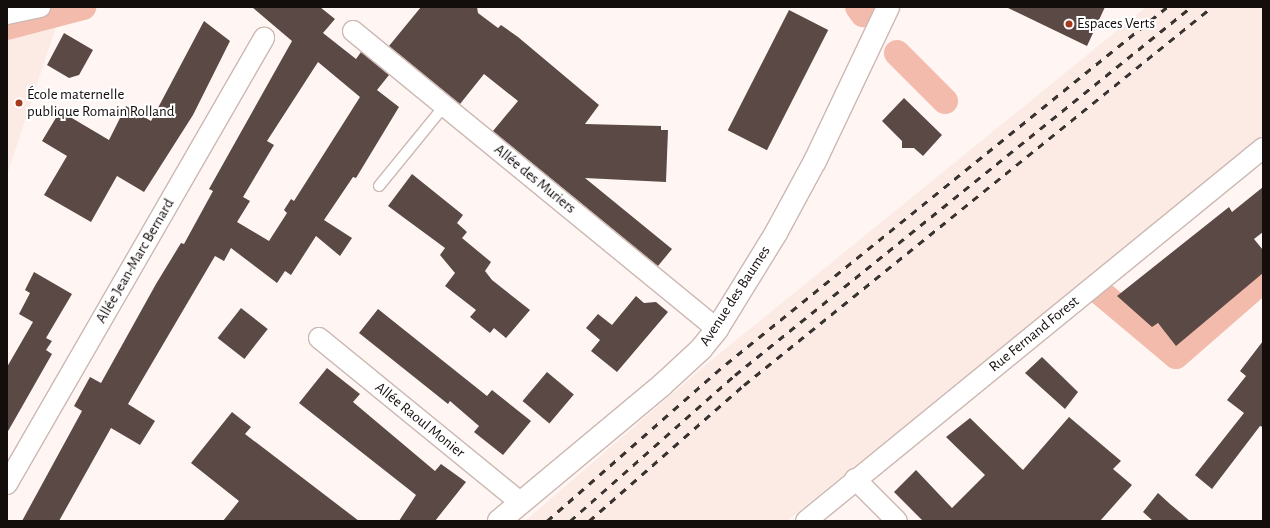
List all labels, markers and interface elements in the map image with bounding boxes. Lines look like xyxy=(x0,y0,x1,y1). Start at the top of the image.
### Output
place label: Espaces Verts xyxy=(1077,15,1155,33)
marker: Espaces Verts xyxy=(1064,19,1074,29)
place label: École maternelle publique Romain Rolland xyxy=(27,85,175,120)
marker: École maternelle publique Romain Rolland xyxy=(14,98,24,108)
street label: Allée des Muriers xyxy=(491,141,579,217)
street label: Allée Jean-Marc Bernard xyxy=(92,196,178,326)
street label: Avenue des Baumes xyxy=(696,243,774,349)
street label: Rue Fernand Forest xyxy=(985,292,1083,376)
street label: Allée Raoul Monier xyxy=(371,378,469,462)

